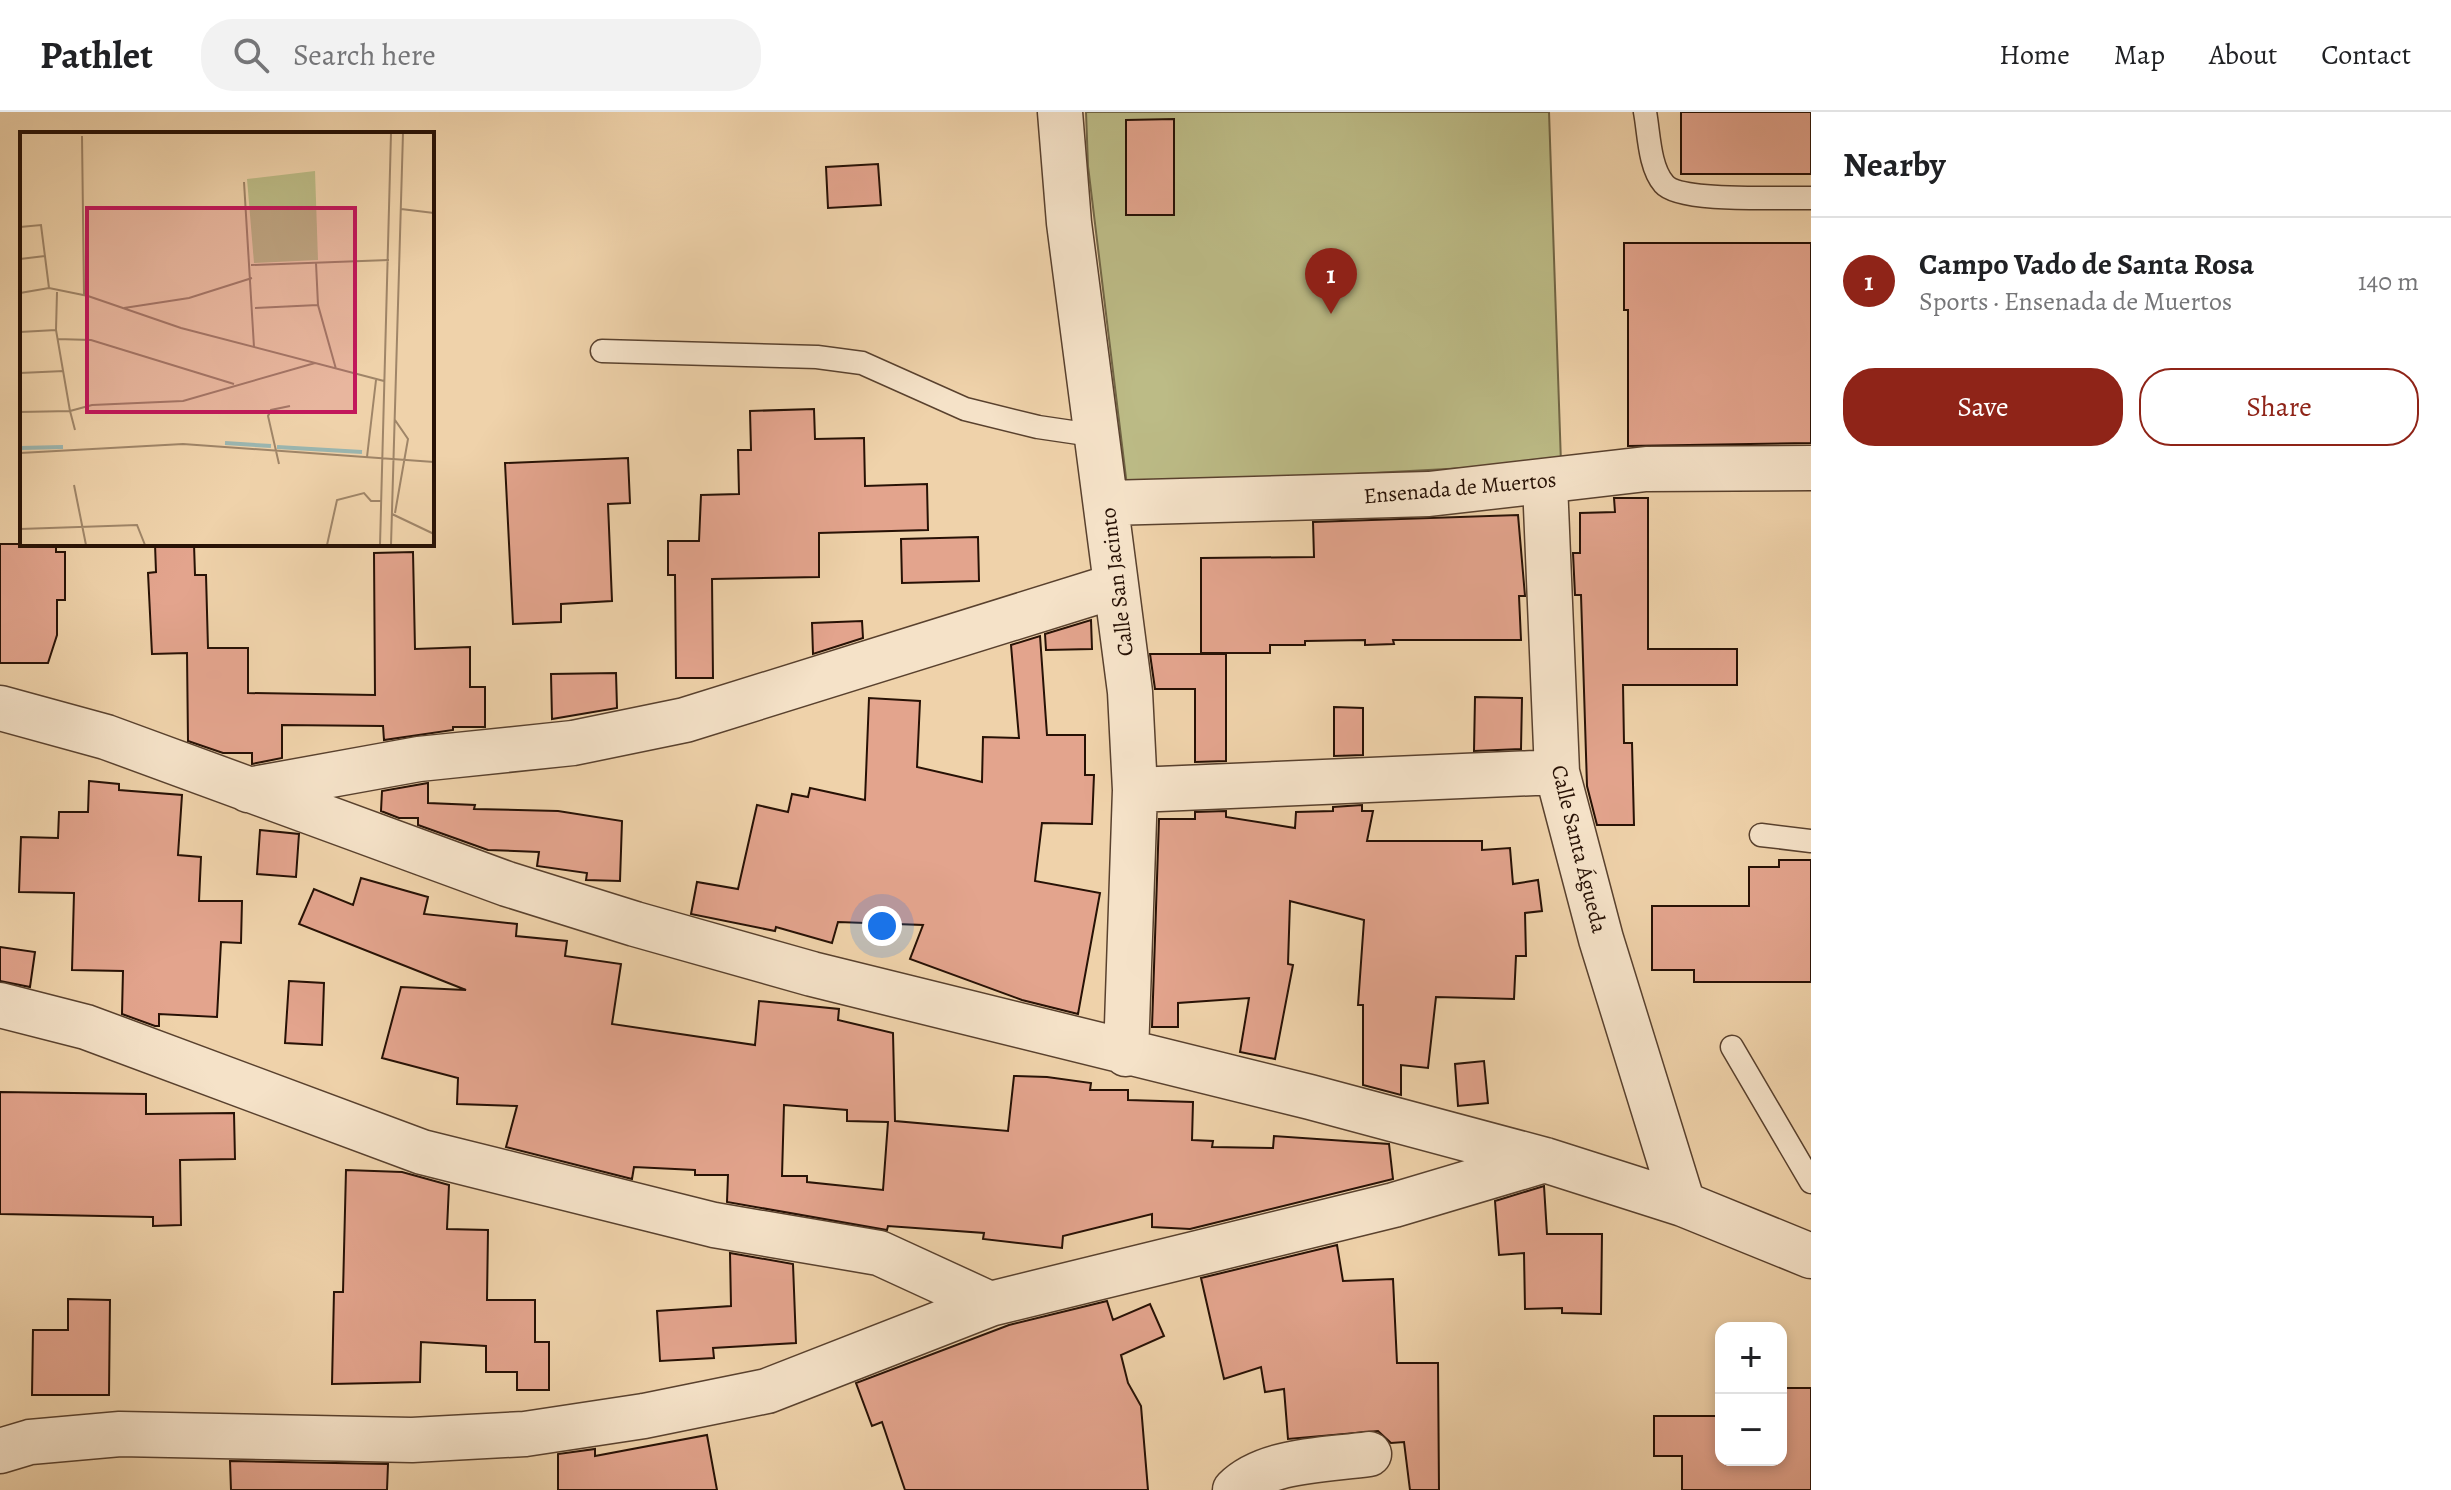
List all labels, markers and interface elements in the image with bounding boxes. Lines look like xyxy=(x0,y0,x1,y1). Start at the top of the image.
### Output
search box xyxy=(201,19,761,91)
text: Pathlet xyxy=(40,29,153,81)
icon: search xyxy=(229,33,273,77)
text: Search here xyxy=(293,35,436,75)
text: Home xyxy=(1999,36,2070,74)
text: Map xyxy=(2114,36,2165,74)
text: About xyxy=(2209,36,2277,74)
text: Contact xyxy=(2321,36,2411,74)
inset map xyxy=(20,132,434,546)
text: Nearby xyxy=(1843,141,1946,188)
text: Campo Vado de Santa Rosa xyxy=(1919,244,2254,284)
pin: 1 xyxy=(1305,248,1357,314)
text: 1 xyxy=(1864,264,1874,299)
text: 140 m xyxy=(2358,264,2419,299)
text: Sports · Ensenada de Muertos xyxy=(1919,284,2232,319)
button: Save xyxy=(1843,368,2123,446)
button: Share xyxy=(2139,368,2419,446)
street label: Ensenada de Muertos xyxy=(1362,465,1558,511)
street label: Calle San Jacinto xyxy=(1093,506,1141,658)
street label: Calle Santa Águeda xyxy=(1544,762,1615,937)
your location xyxy=(862,906,902,946)
map controls xyxy=(1715,1322,1787,1466)
button: + xyxy=(1715,1322,1787,1394)
button: − xyxy=(1715,1394,1787,1466)

